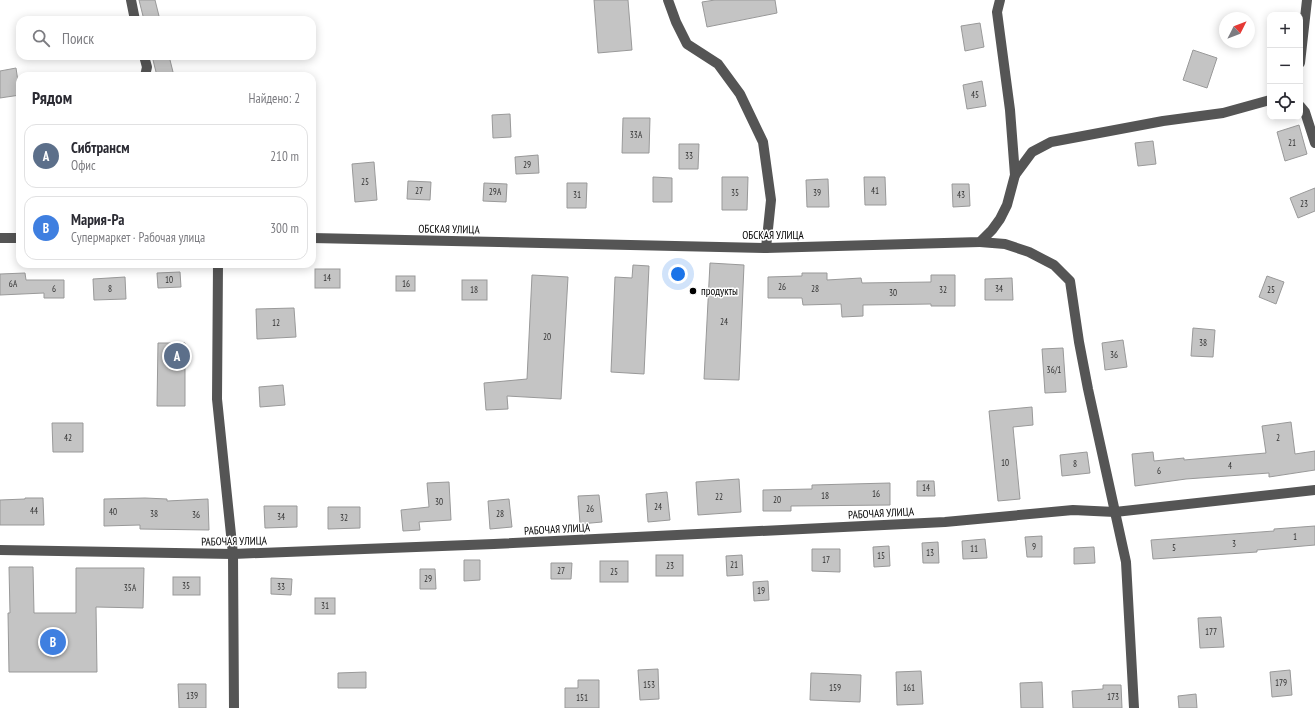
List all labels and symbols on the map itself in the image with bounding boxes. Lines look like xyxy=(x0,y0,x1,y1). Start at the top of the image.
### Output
north arrow xyxy=(1219,12,1255,48)
house number: 45 xyxy=(971,89,979,100)
house number: 33А xyxy=(630,129,643,140)
house number: 21 xyxy=(1288,137,1296,148)
house number: 33 xyxy=(685,150,693,161)
house number: 29 xyxy=(523,159,531,170)
house number: 25 xyxy=(361,176,369,187)
house number: 27 xyxy=(415,185,423,196)
house number: 41 xyxy=(871,185,879,196)
house number: 29А xyxy=(489,186,502,197)
house number: 35 xyxy=(731,187,739,198)
house number: 39 xyxy=(813,187,821,198)
house number: 31 xyxy=(573,189,581,200)
house number: 43 xyxy=(957,189,965,200)
house number: 23 xyxy=(1300,198,1308,209)
street label: ОБСКАЯ УЛИЦА xyxy=(418,221,481,237)
street label: ОБСКАЯ УЛИЦА xyxy=(742,228,804,242)
your location xyxy=(668,264,688,284)
house number: 14 xyxy=(323,272,331,283)
house number: 10 xyxy=(165,274,173,285)
house number: 6А xyxy=(9,278,18,289)
house number: 16 xyxy=(402,278,410,289)
house number: 26 xyxy=(778,281,786,292)
house number: 6 xyxy=(52,283,56,294)
house number: 8 xyxy=(108,283,112,294)
house number: 28 xyxy=(811,283,819,294)
house number: 34 xyxy=(995,283,1003,294)
house number: 18 xyxy=(470,284,478,295)
place label: продукты xyxy=(701,284,738,298)
house number: 32 xyxy=(939,284,947,295)
house number: 25 xyxy=(1267,284,1275,295)
marker: продукты xyxy=(688,286,698,296)
house number: 30 xyxy=(889,287,897,298)
house number: 24 xyxy=(720,316,728,327)
house number: 12 xyxy=(272,317,280,328)
house number: 20 xyxy=(543,331,551,342)
house number: 38 xyxy=(1199,337,1207,348)
pin: A xyxy=(164,341,190,371)
house number: 36 xyxy=(1110,349,1118,360)
house number: 36/1 xyxy=(1047,364,1061,375)
house number: 42 xyxy=(64,432,72,443)
house number: 2 xyxy=(1276,432,1280,443)
house number: 10 xyxy=(1001,457,1009,468)
house number: 8 xyxy=(1073,458,1077,469)
house number: 4 xyxy=(1228,460,1232,471)
house number: 6 xyxy=(1157,465,1161,476)
house number: 14 xyxy=(922,482,930,493)
house number: 16 xyxy=(872,488,880,499)
house number: 18 xyxy=(821,490,829,501)
house number: 22 xyxy=(715,491,723,502)
house number: 20 xyxy=(773,494,781,505)
house number: 30 xyxy=(435,496,443,507)
house number: 24 xyxy=(654,501,662,512)
house number: 26 xyxy=(586,503,594,514)
street label: РАБОЧАЯ УЛИЦА xyxy=(848,504,915,522)
house number: 44 xyxy=(30,505,38,516)
house number: 40 xyxy=(109,506,117,517)
house number: 38 xyxy=(150,508,158,519)
house number: 28 xyxy=(496,508,504,519)
house number: 36 xyxy=(192,509,200,520)
house number: 34 xyxy=(277,511,285,522)
house number: 32 xyxy=(340,512,348,523)
street label: РАБОЧАЯ УЛИЦА xyxy=(524,520,591,538)
house number: 1 xyxy=(1293,531,1297,542)
street label: РАБОЧАЯ УЛИЦА xyxy=(201,533,268,549)
house number: 3 xyxy=(1232,538,1236,549)
house number: 9 xyxy=(1032,541,1036,552)
house number: 5 xyxy=(1172,542,1176,553)
house number: 11 xyxy=(970,543,978,554)
house number: 13 xyxy=(926,547,934,558)
house number: 15 xyxy=(877,550,885,561)
house number: 17 xyxy=(822,554,830,565)
house number: 21 xyxy=(730,559,738,570)
house number: 23 xyxy=(666,560,674,571)
house number: 27 xyxy=(557,565,565,576)
house number: 25 xyxy=(610,566,618,577)
house number: 29 xyxy=(424,573,432,584)
house number: 35 xyxy=(182,580,190,591)
house number: 33 xyxy=(277,581,285,592)
house number: 35А xyxy=(124,582,137,593)
house number: 19 xyxy=(757,585,765,596)
house number: 31 xyxy=(321,600,329,611)
house number: 177 xyxy=(1205,626,1217,637)
pin: B xyxy=(40,627,66,657)
house number: 179 xyxy=(1275,677,1287,688)
house number: 153 xyxy=(643,679,655,690)
house number: 159 xyxy=(829,682,841,693)
house number: 161 xyxy=(903,682,915,693)
house number: 139 xyxy=(186,690,198,701)
house number: 173 xyxy=(1107,691,1119,702)
house number: 151 xyxy=(576,692,588,703)

